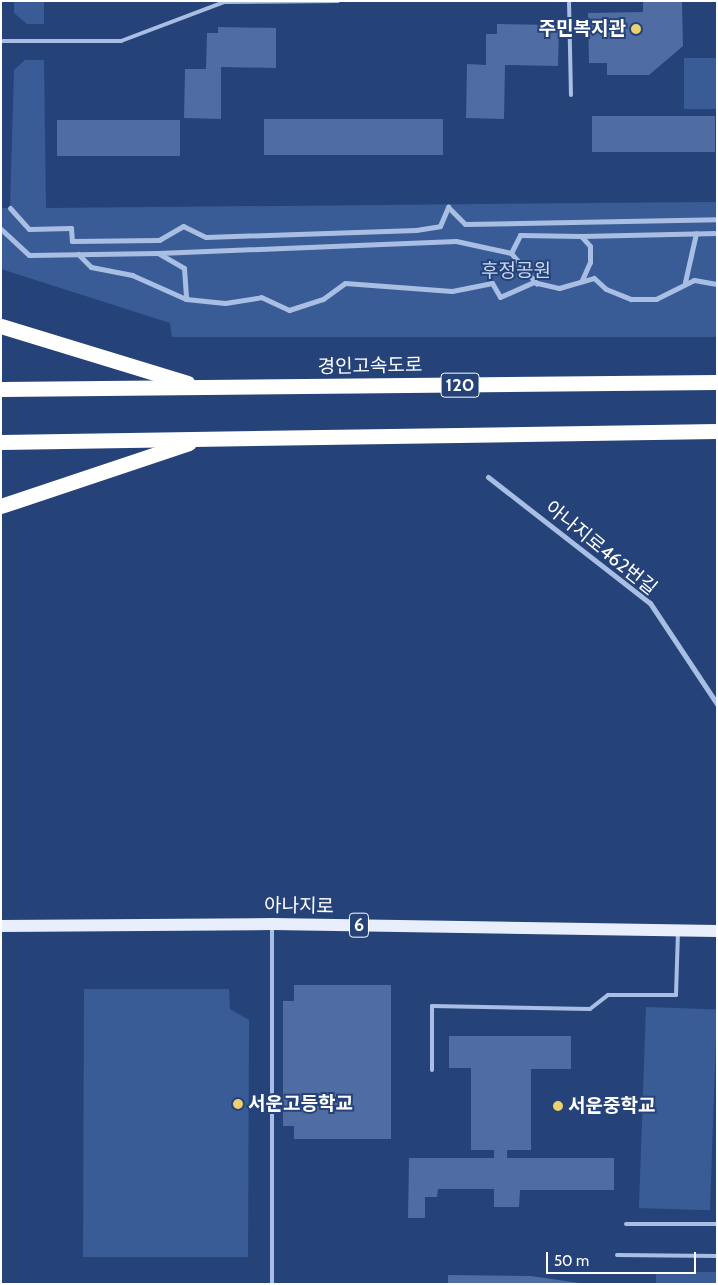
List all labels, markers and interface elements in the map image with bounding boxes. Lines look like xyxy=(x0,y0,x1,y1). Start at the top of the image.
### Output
place label: 주민복지관 xyxy=(539,18,626,40)
marker: 주민복지관 xyxy=(630,23,642,35)
park label: 후정공원 xyxy=(481,260,551,282)
street label: 경인고속도로 xyxy=(317,354,423,378)
road number: 120 xyxy=(440,370,480,400)
street label: 아나지로462번길 xyxy=(541,496,661,600)
street label: 아나지로 xyxy=(264,894,334,918)
road number: 6 xyxy=(348,910,370,940)
place label: 서운고등학교 xyxy=(248,1093,353,1115)
place label: 서운중학교 xyxy=(568,1095,655,1117)
marker: 서운고등학교 xyxy=(232,1098,244,1110)
marker: 서운중학교 xyxy=(552,1100,564,1112)
scale bar xyxy=(548,1242,698,1274)
text: 50 m xyxy=(554,1252,589,1270)

